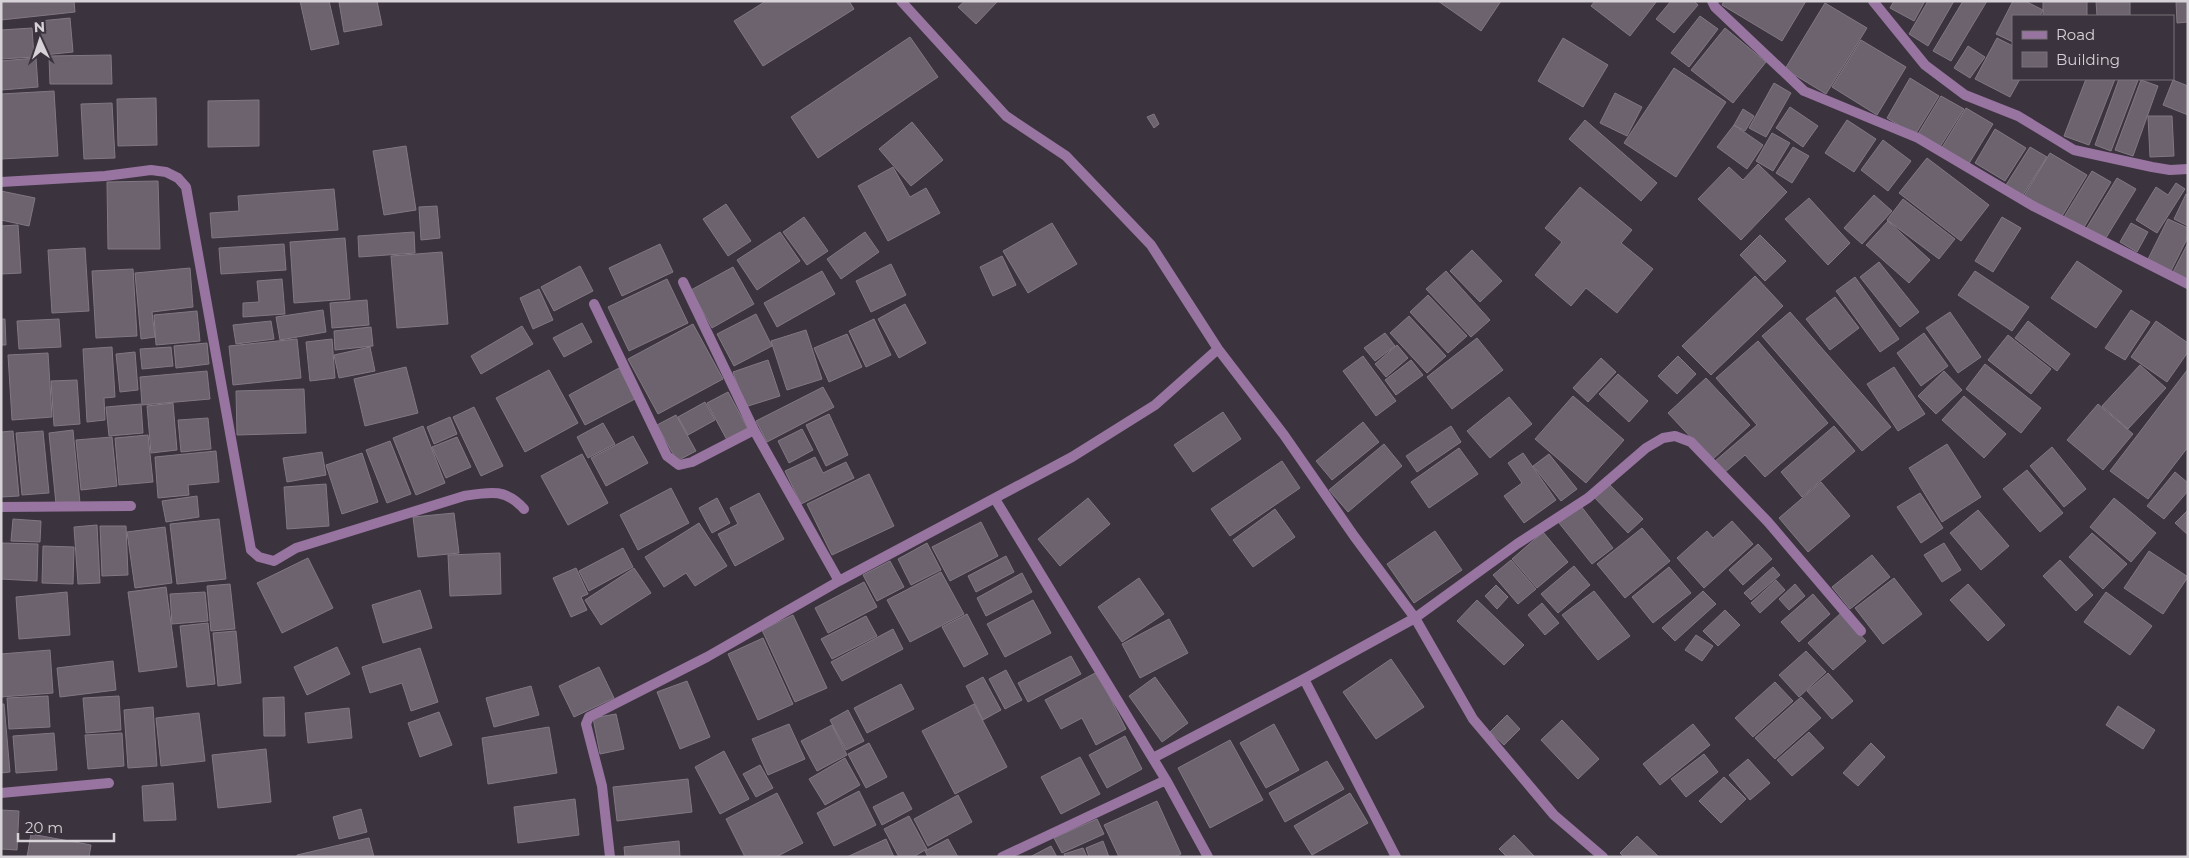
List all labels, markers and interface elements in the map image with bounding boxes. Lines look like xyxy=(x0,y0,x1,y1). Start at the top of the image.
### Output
north arrow xyxy=(15,15,65,65)
legend xyxy=(2012,15,2174,80)
text: N xyxy=(33,18,45,36)
text: Road xyxy=(2056,25,2095,44)
text: Building xyxy=(2056,50,2120,69)
scale bar xyxy=(18,810,114,842)
text: 20 m xyxy=(25,818,63,837)

